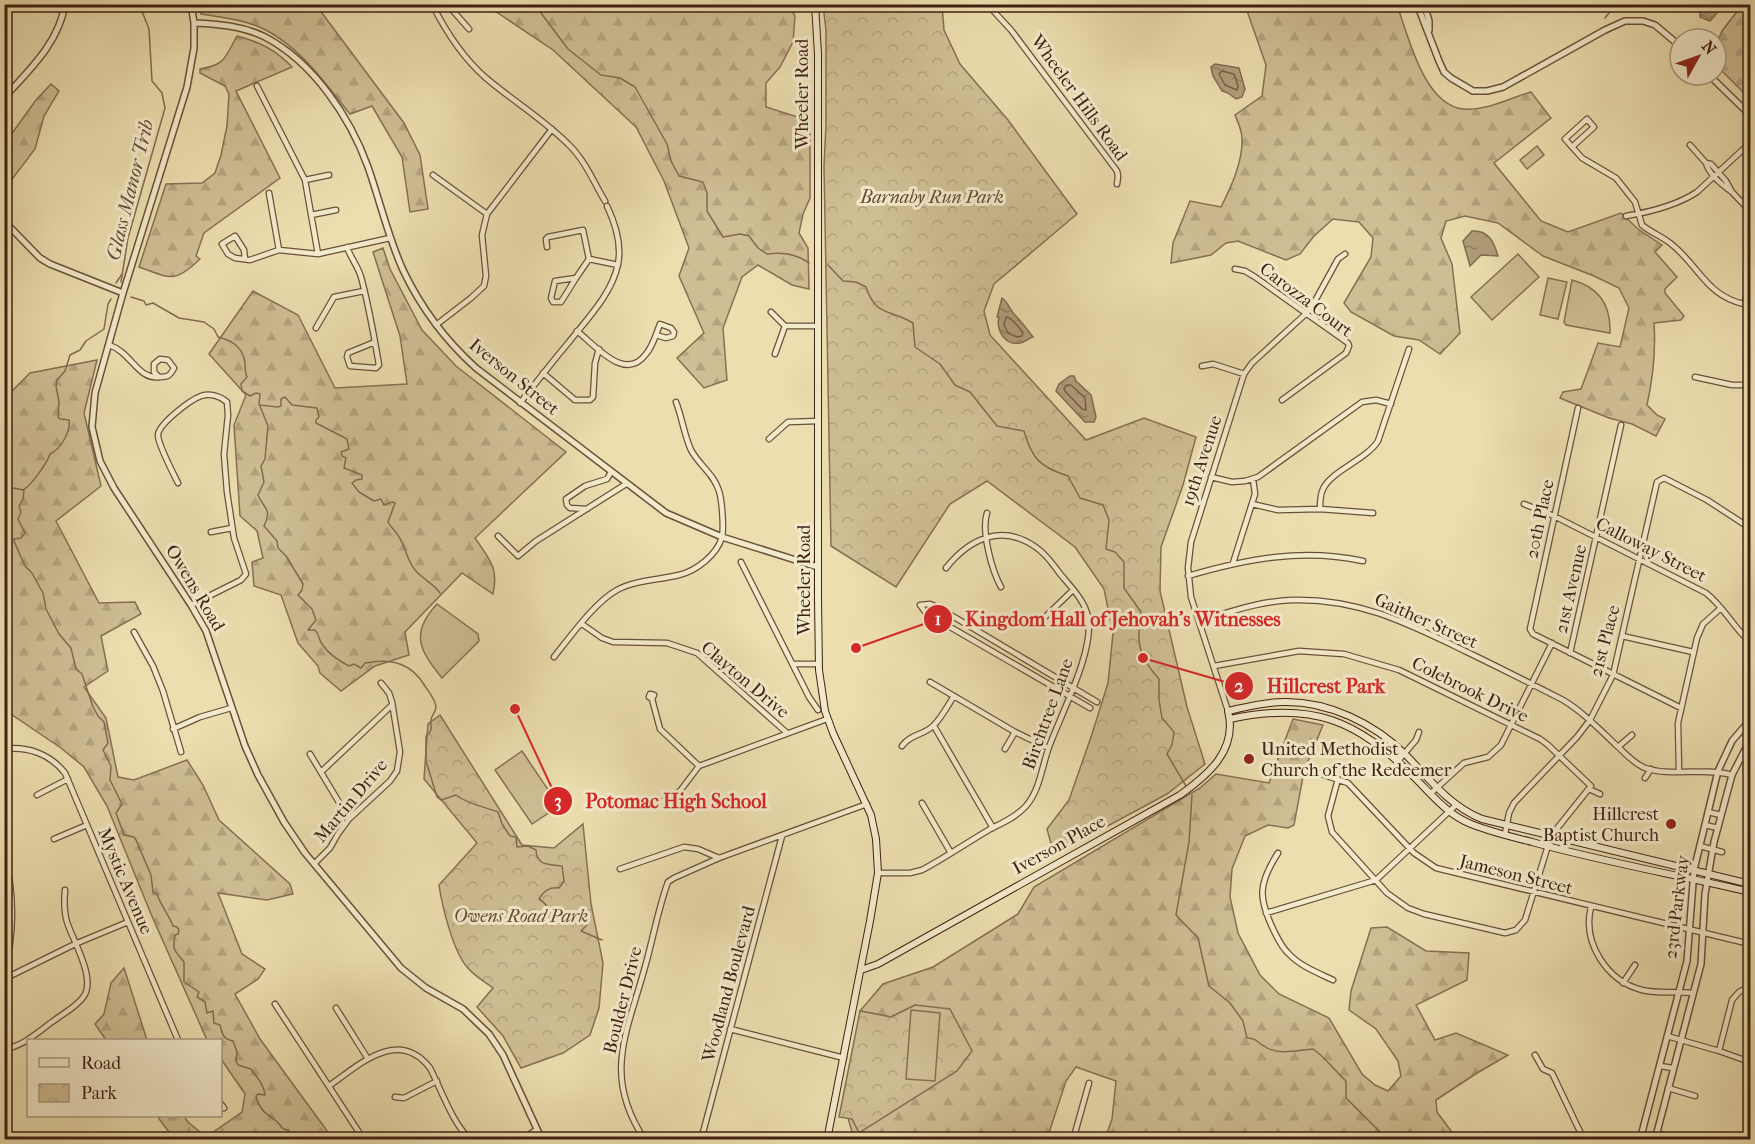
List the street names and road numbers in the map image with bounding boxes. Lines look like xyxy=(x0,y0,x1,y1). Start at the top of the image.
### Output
street label: Wheeler Hills Road xyxy=(1026,30,1132,165)
street label: Wheeler Road xyxy=(792,38,813,150)
street label: Carozza Court xyxy=(1256,258,1357,342)
street label: Iverson Street xyxy=(465,334,564,420)
street label: 19th Avenue xyxy=(1177,413,1227,509)
street label: 20th Place xyxy=(1521,477,1559,561)
street label: Calloway Street xyxy=(1592,513,1710,587)
street label: Wheeler Road xyxy=(794,524,815,636)
street label: Owens Road xyxy=(161,541,229,635)
street label: 21st Avenue xyxy=(1551,542,1591,636)
street label: Gaither Street xyxy=(1371,589,1481,653)
street label: 21st Place xyxy=(1585,603,1625,679)
street label: Clayton Drive xyxy=(697,637,793,723)
street label: Colebrook Drive xyxy=(1408,653,1532,727)
street label: Birchtree Lane xyxy=(1018,656,1078,772)
street label: Martin Drive xyxy=(310,755,392,847)
street label: Iverson Place xyxy=(1009,811,1109,879)
street label: Mystic Avenue xyxy=(93,825,157,938)
street label: Jameson Street xyxy=(1455,850,1575,899)
street label: 23rd Parkway xyxy=(1660,853,1694,960)
street label: Woodland Boulevard xyxy=(698,903,760,1065)
street label: Boulder Drive xyxy=(600,944,647,1056)

